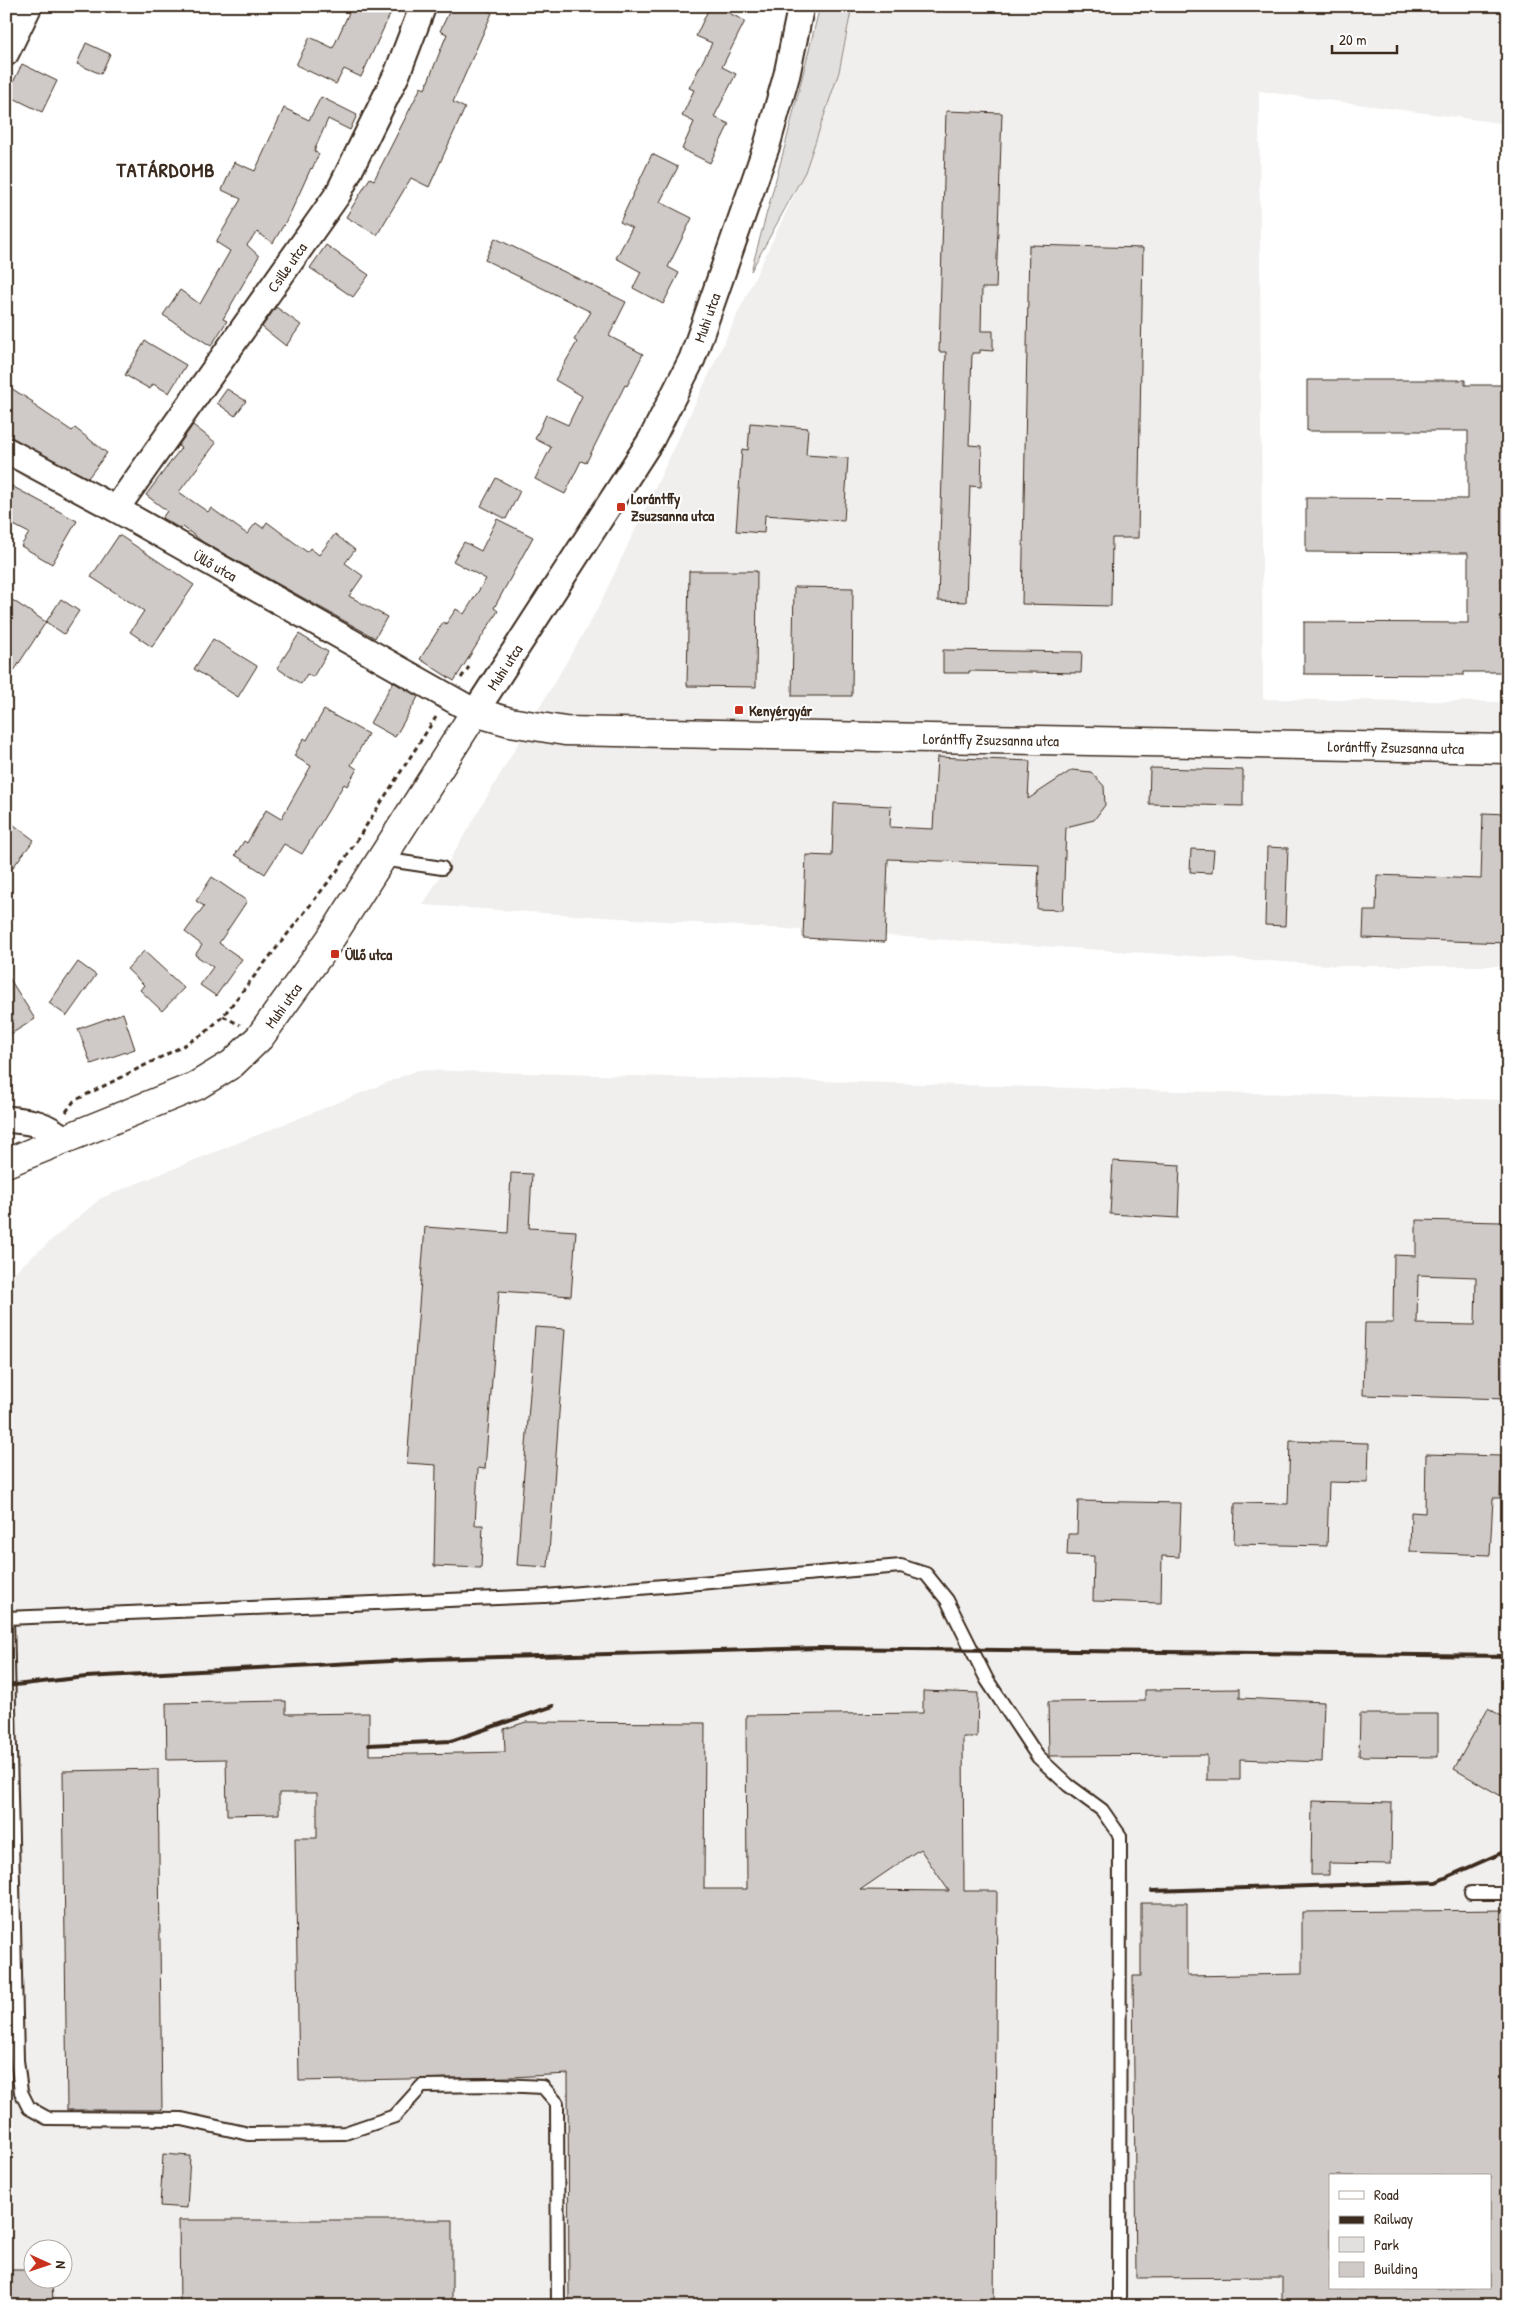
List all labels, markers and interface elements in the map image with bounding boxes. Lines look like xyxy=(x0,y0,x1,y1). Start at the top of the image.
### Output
scale bar xyxy=(1332,22,1396,54)
text: 20 m xyxy=(1339,29,1366,50)
district label: TATÁRDOMB xyxy=(116,156,215,183)
street label: Csille utca xyxy=(262,238,311,296)
street label: Muhi utca xyxy=(688,290,725,345)
place label: Lorántffy Zsuzsanna utca xyxy=(631,488,714,526)
marker: Lorántffy Zsuzsanna utca xyxy=(615,501,627,513)
street label: Üllő utca xyxy=(190,544,241,586)
street label: Muhi utca xyxy=(482,640,527,694)
place label: Kenyérgyár xyxy=(749,700,813,722)
marker: Kenyérgyár xyxy=(733,704,745,716)
street label: Lorántffy Zsuzsanna utca xyxy=(923,727,1059,751)
street label: Lorántffy Zsuzsanna utca xyxy=(1327,735,1464,759)
place label: Üllő utca xyxy=(345,944,392,965)
marker: Üllő utca xyxy=(329,948,341,960)
street label: Muhi utca xyxy=(259,978,306,1032)
legend xyxy=(1329,2174,1492,2290)
text: Road xyxy=(1374,2184,1399,2205)
text: Railway xyxy=(1374,2208,1413,2229)
text: Park xyxy=(1374,2234,1399,2255)
north arrow xyxy=(22,2240,72,2290)
text: Building xyxy=(1374,2258,1418,2279)
text: N xyxy=(52,2260,71,2269)

